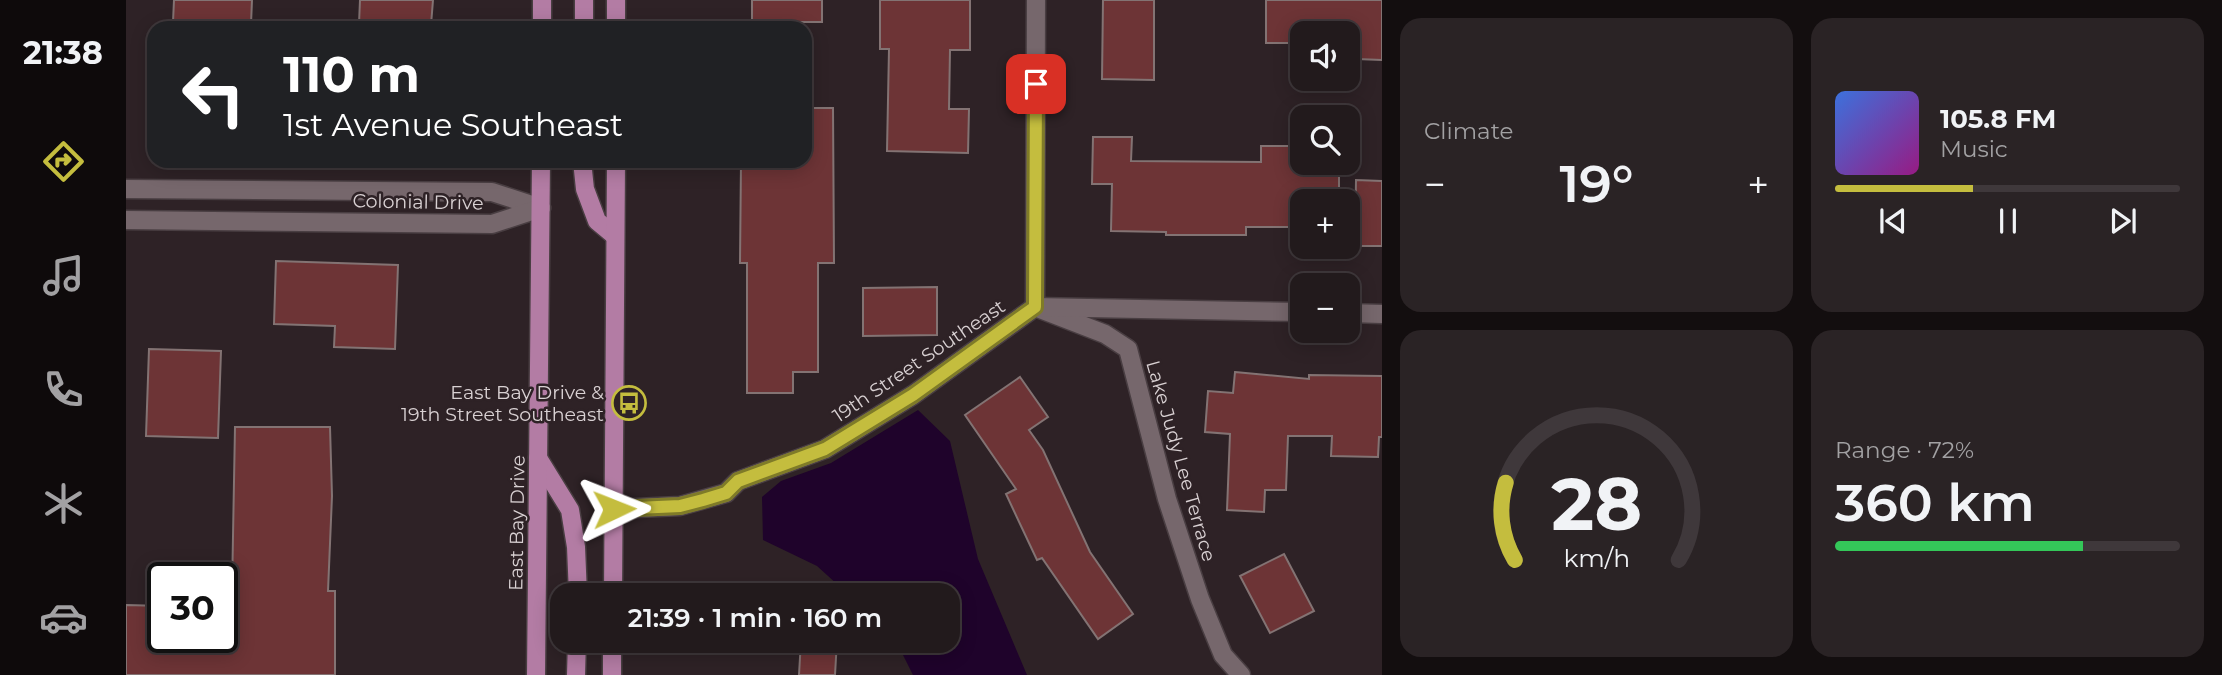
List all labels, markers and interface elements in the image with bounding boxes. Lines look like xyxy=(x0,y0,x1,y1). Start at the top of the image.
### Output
map controls xyxy=(1290,21,1360,343)
button: sound xyxy=(1290,21,1360,91)
text: 21:38 xyxy=(23,33,103,72)
text: 110 m xyxy=(283,45,420,104)
icon: left xyxy=(168,49,259,140)
pin xyxy=(1006,54,1066,114)
icon: arrive xyxy=(1017,65,1055,103)
text: 105.8 FM xyxy=(1940,103,2056,135)
text: 1st Avenue Southeast xyxy=(283,105,623,144)
button: search xyxy=(1290,105,1360,175)
text: Climate xyxy=(1424,117,1513,145)
text: Music xyxy=(1940,135,2008,163)
icon: directions xyxy=(39,137,88,186)
text: 19° xyxy=(1559,152,1634,215)
text: − xyxy=(1424,161,1446,208)
text: + xyxy=(1747,161,1769,208)
street label: Colonial Drive xyxy=(352,189,484,215)
button: + xyxy=(1290,189,1360,259)
icon: previous xyxy=(1874,202,1912,240)
icon: pause xyxy=(1989,202,2027,240)
icon: next xyxy=(2104,202,2142,240)
icon: music xyxy=(39,251,88,300)
button: − xyxy=(1290,273,1360,343)
street label: 19th Street Southeast xyxy=(828,295,1010,427)
street label: Lake Judy Lee Terrace xyxy=(1141,358,1221,564)
icon: phone xyxy=(39,365,88,414)
place label: East Bay Drive & 19th Street Southeast xyxy=(401,381,604,426)
bus stop icon: East Bay Drive & 19th Street Southeast xyxy=(610,384,648,422)
text: Range · 72% xyxy=(1835,436,1974,464)
street label: East Bay Drive xyxy=(504,455,530,591)
text: 28 xyxy=(1551,460,1642,548)
text: 360 km xyxy=(1835,471,2035,534)
position arrow xyxy=(577,472,651,546)
icon: climate xyxy=(39,479,88,528)
text: km/h xyxy=(1563,542,1630,572)
speed limit sign: 30 xyxy=(147,562,238,653)
icon: car xyxy=(39,593,88,642)
text: 21:39 · 1 min · 160 m xyxy=(628,602,882,634)

